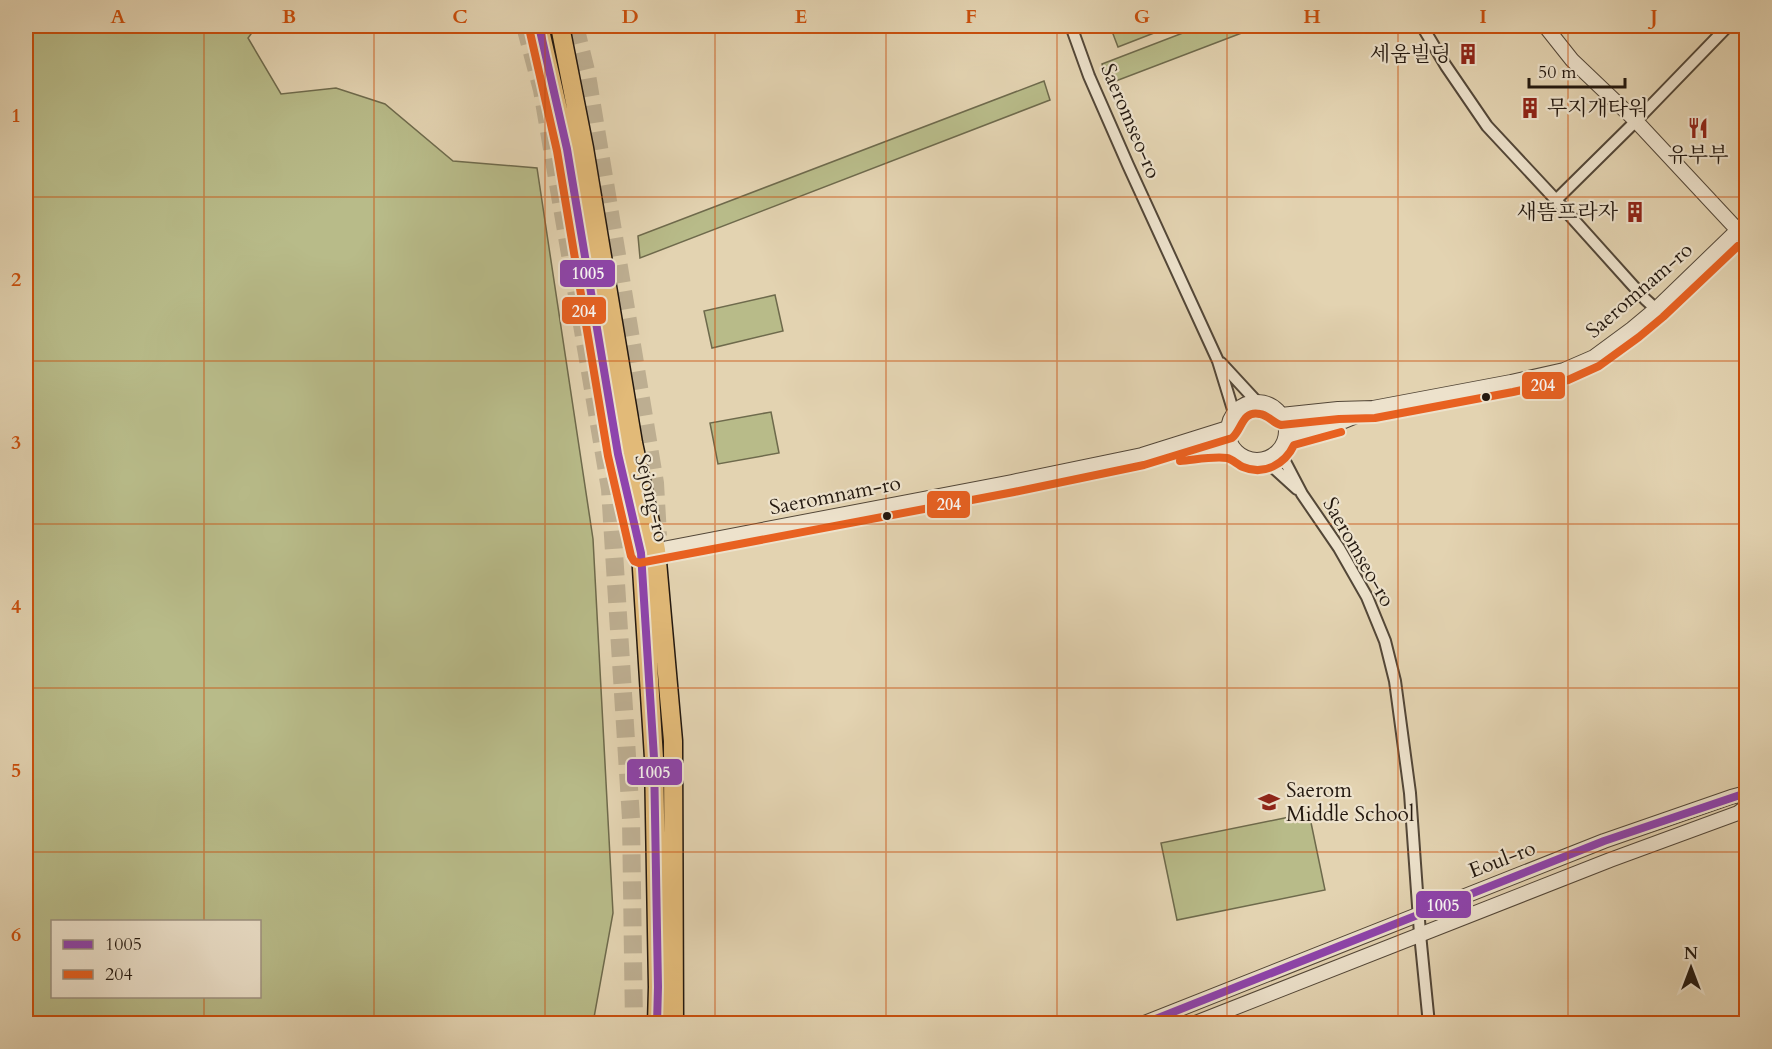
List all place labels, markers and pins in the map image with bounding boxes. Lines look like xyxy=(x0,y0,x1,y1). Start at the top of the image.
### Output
place label: 세움빌딩 xyxy=(1370,40,1451,69)
building icon: 세움빌딩 xyxy=(1456,42,1480,66)
place label: 무지개타워 xyxy=(1547,94,1648,123)
building icon: 무지개타워 xyxy=(1518,96,1542,120)
restaurant icon: 유부부 xyxy=(1686,116,1710,140)
place label: 유부부 xyxy=(1668,141,1728,170)
place label: 새뜸프라자 xyxy=(1517,198,1619,227)
building icon: 새뜸프라자 xyxy=(1623,200,1647,224)
unlabelled marker xyxy=(1480,391,1492,403)
unlabelled marker xyxy=(881,510,893,522)
place label: Saerom Middle School xyxy=(1286,776,1414,829)
school or university icon: Saerom Middle School xyxy=(1257,790,1281,814)

